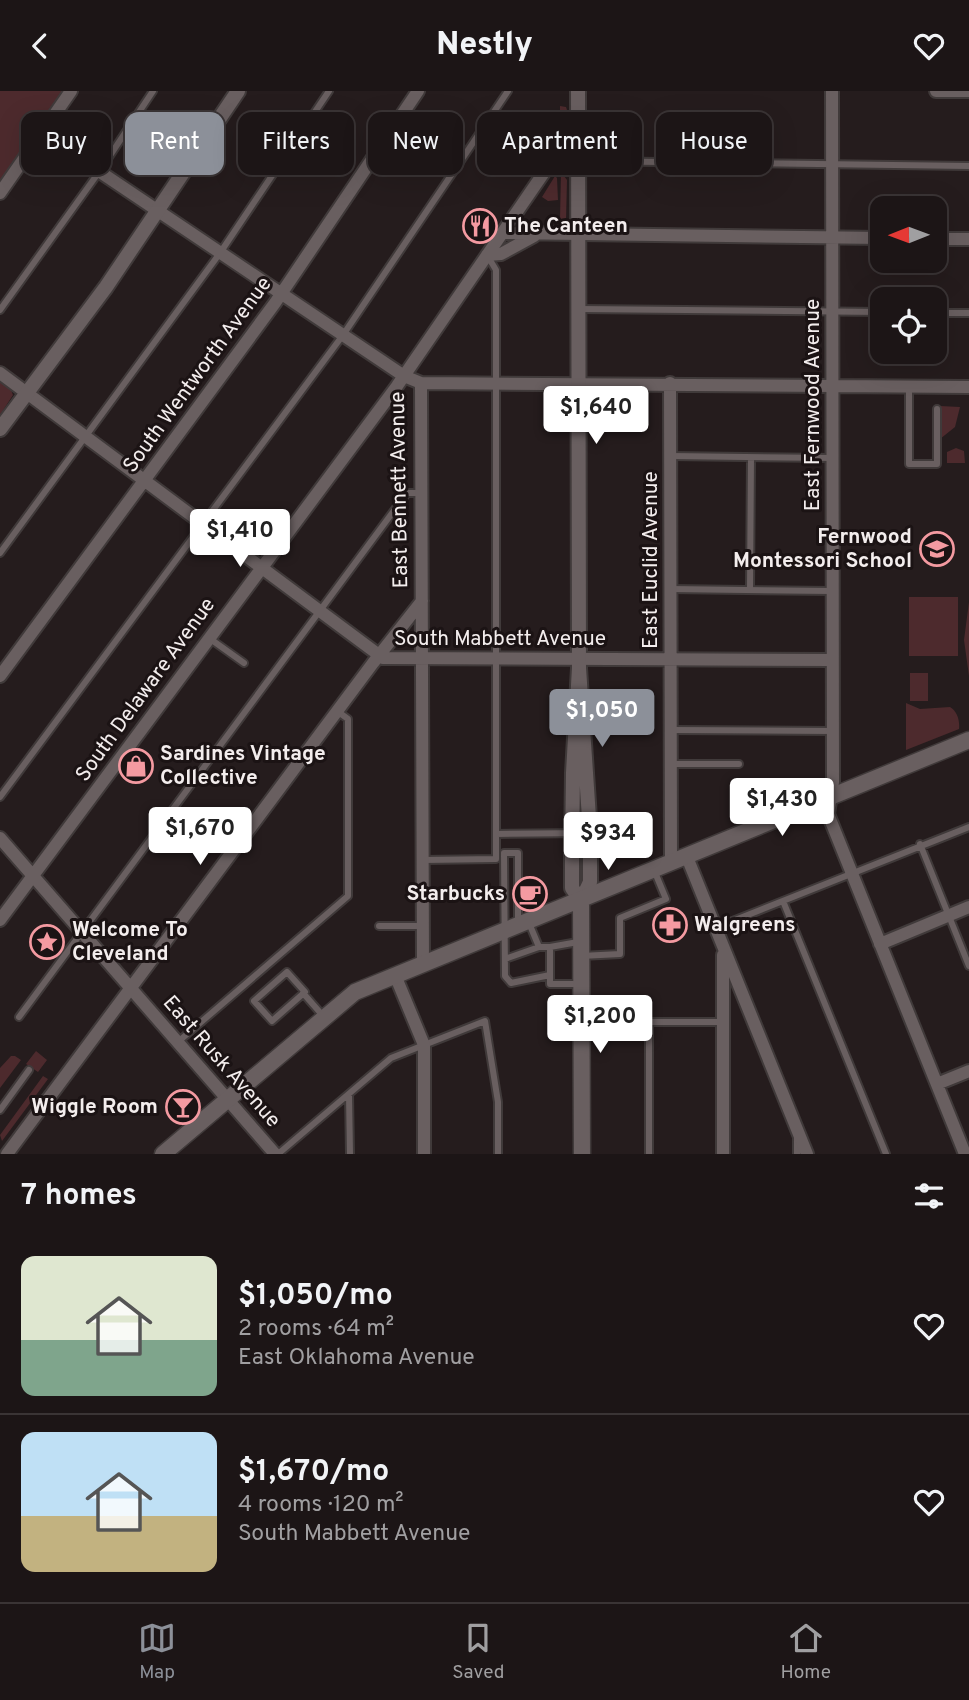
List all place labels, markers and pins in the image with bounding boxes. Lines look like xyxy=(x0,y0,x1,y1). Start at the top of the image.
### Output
restaurant icon: The Canteen xyxy=(461,207,499,245)
place label: The Canteen xyxy=(504,213,628,240)
pin: $1,640 xyxy=(539,387,653,446)
pin: $1,410 xyxy=(183,510,297,569)
place label: Fernwood Montessori School xyxy=(733,524,912,575)
school or university icon: Fernwood Montessori School xyxy=(918,530,956,568)
pin: $1,050 xyxy=(545,689,659,749)
place label: Sardines Vintage Collective xyxy=(160,741,326,792)
shop icon: Sardines Vintage Collective xyxy=(117,747,155,785)
pin: $1,430 xyxy=(725,779,839,838)
pin: $1,670 xyxy=(143,807,257,867)
pin: $934 xyxy=(567,813,649,872)
cafe icon: Starbucks xyxy=(511,875,549,913)
place label: Starbucks xyxy=(406,881,505,908)
pharmacy icon: Walgreens xyxy=(651,906,689,944)
place label: Walgreens xyxy=(694,912,796,939)
place label: Welcome To Cleveland xyxy=(72,917,188,968)
place icon: Welcome To Cleveland xyxy=(28,923,66,961)
pin: $1,200 xyxy=(543,995,657,1055)
bar icon: Wiggle Room xyxy=(164,1088,202,1126)
place label: Wiggle Room xyxy=(31,1094,158,1121)

